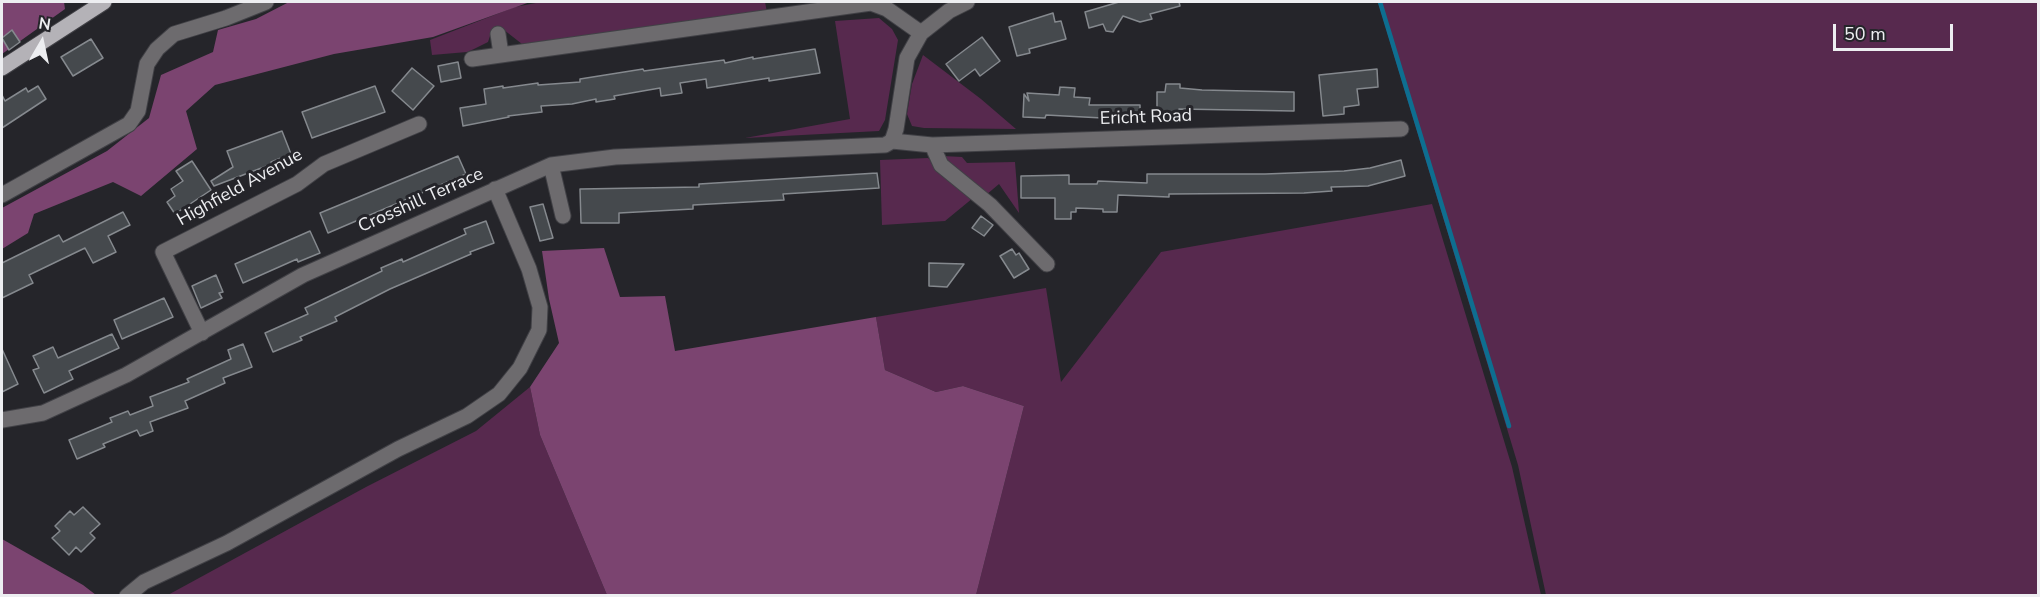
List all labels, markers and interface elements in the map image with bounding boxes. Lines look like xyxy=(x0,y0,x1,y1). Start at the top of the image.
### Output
north arrow xyxy=(12,12,72,72)
text: N xyxy=(37,12,52,36)
scale bar xyxy=(1836,12,1956,50)
text: 50 m xyxy=(1844,22,1886,46)
street label: Ericht Road xyxy=(1099,106,1193,130)
street label: Highfield Avenue xyxy=(174,145,306,231)
street label: Crosshill Terrace xyxy=(355,164,487,238)

